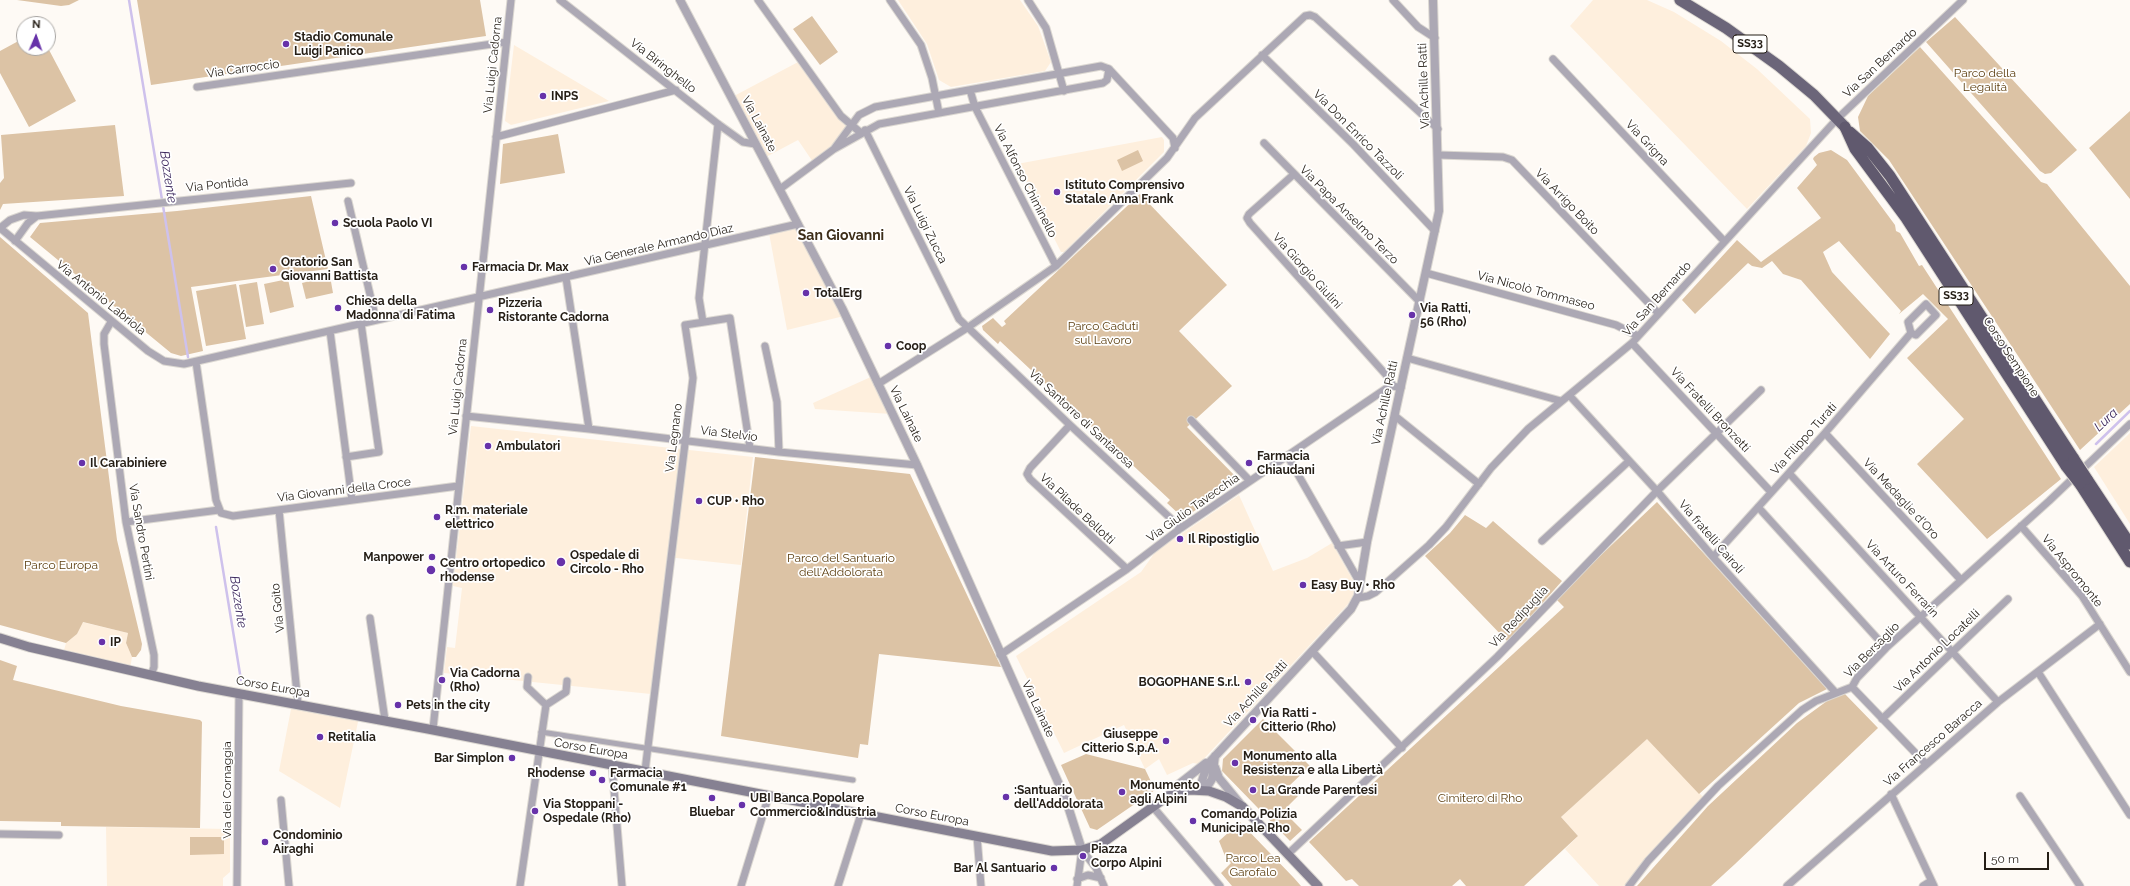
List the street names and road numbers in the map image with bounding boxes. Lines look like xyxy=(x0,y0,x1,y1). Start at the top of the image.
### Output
street label: Via Luigi Cadorna xyxy=(481,16,505,114)
street label: Via San Bernardo xyxy=(1840,25,1920,101)
road number: SS33 xyxy=(1733,35,1767,53)
street label: Via Biringhello xyxy=(627,36,699,96)
street label: Via Achille Ratti xyxy=(1415,43,1433,129)
street label: Via Carroccio xyxy=(206,57,280,81)
street label: Via Don Enrico Tazzoli xyxy=(1310,87,1406,183)
street label: Via Lainate xyxy=(738,94,780,154)
street label: Via Grigna xyxy=(1622,117,1672,169)
street label: Via Alfonso Chiminello xyxy=(990,122,1060,240)
street label: Via Papa Anselmo Terzo xyxy=(1297,163,1401,267)
street label: Via Arrigo Boito xyxy=(1532,166,1602,238)
street label: Via Pontida xyxy=(185,175,249,195)
street label: Via Luigi Zucca xyxy=(900,184,950,266)
street label: Via Generale Armando Diaz xyxy=(583,221,735,269)
street label: Via Giorgio Giulini xyxy=(1269,230,1345,312)
street label: Via Antonio Labriola xyxy=(53,257,149,339)
street label: Via San Bernardo xyxy=(1620,259,1694,339)
street label: Via Nicolò Tommaseo xyxy=(1476,268,1596,314)
road number: SS33 xyxy=(1939,287,1973,305)
street label: Corso Sempione xyxy=(1980,314,2042,400)
street label: Via Luigi Cadorna xyxy=(446,338,470,436)
street label: Via Achille Ratti xyxy=(1369,359,1401,447)
street label: Via Fratelli Bronzetti xyxy=(1667,365,1753,455)
street label: Via Santorre di Santarosa xyxy=(1025,367,1137,471)
street label: Via Lainate xyxy=(886,383,926,445)
street label: Via Filippo Turati xyxy=(1768,400,1840,478)
street label: Via Legnano xyxy=(663,403,685,473)
street label: Via Stelvio xyxy=(699,423,759,445)
street label: Via Medaglie d'Oro xyxy=(1860,456,1942,542)
street label: Via Pilade Bellotti xyxy=(1037,471,1117,547)
street label: Via Giulio Tavecchia xyxy=(1144,471,1242,545)
street label: Via Giovanni della Croce xyxy=(276,475,412,505)
street label: Via Sandro Pertini xyxy=(125,483,157,581)
street label: Via fratelli Cairoli xyxy=(1675,497,1747,577)
street label: Via Aspromonte xyxy=(2038,532,2106,610)
street label: Via Arturo Ferrarin xyxy=(1862,537,1942,621)
street label: Via Goito xyxy=(268,583,288,633)
street label: Via Redipuglia xyxy=(1487,583,1551,651)
street label: Via Antonio Locatelli xyxy=(1891,606,1983,696)
street label: Via Bersaglio xyxy=(1841,619,1903,681)
street label: Via Achille Ratti xyxy=(1221,658,1291,730)
street label: Corso Europa xyxy=(235,673,311,701)
street label: Via Lainate xyxy=(1019,678,1057,740)
street label: Via Francesco Baracca xyxy=(1881,696,1985,790)
street label: Corso Europa xyxy=(553,735,629,763)
street label: Via dei Cornaggia xyxy=(220,741,234,839)
street label: Corso Europa xyxy=(894,801,970,829)

